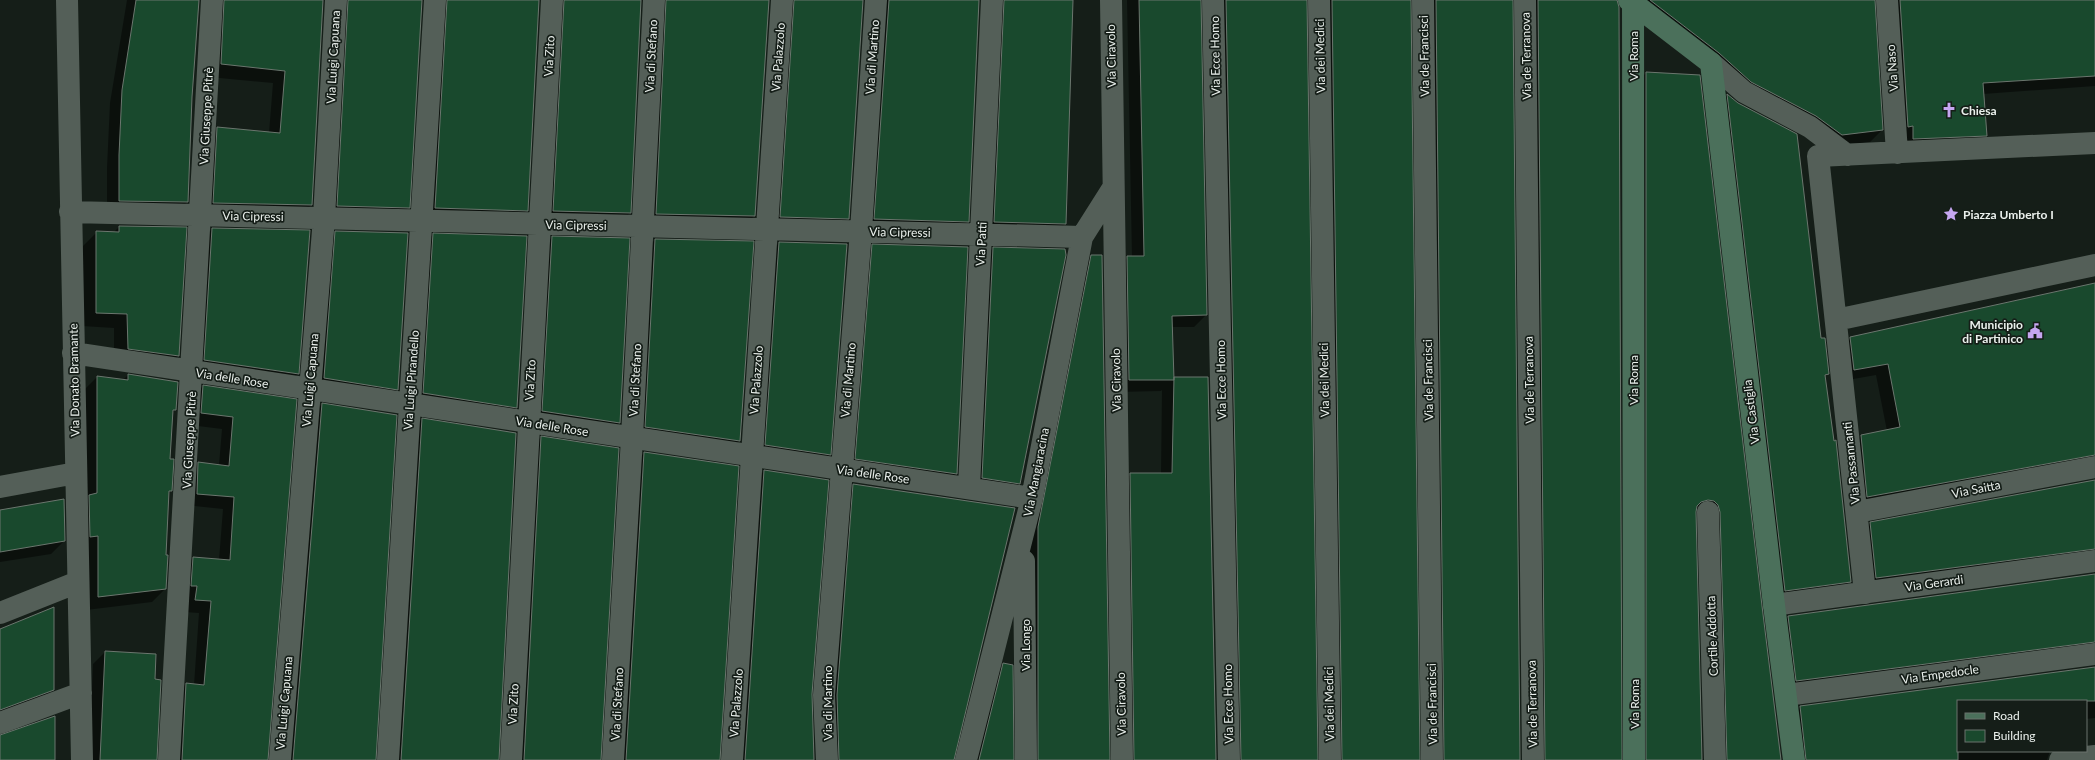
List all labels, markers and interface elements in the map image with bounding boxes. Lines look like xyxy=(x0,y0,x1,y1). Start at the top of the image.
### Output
street label: Via Luigi Capuana xyxy=(323,10,343,104)
street label: Via de Terranova xyxy=(1518,12,1534,100)
street label: Via de Francisci xyxy=(1416,15,1432,97)
street label: Via Ecce Homo xyxy=(1207,16,1223,96)
street label: Via dei Medici xyxy=(1312,18,1328,93)
street label: Via di Stefano xyxy=(642,19,660,93)
street label: Via di Martino xyxy=(862,19,882,95)
street label: Via Palazzolo xyxy=(768,22,788,92)
street label: Via Ciravolo xyxy=(1103,24,1119,88)
street label: Via Roma xyxy=(1626,31,1641,81)
street label: Via Zito xyxy=(540,35,558,77)
street label: Via Naso xyxy=(1883,44,1901,92)
street label: Via Giuseppe Pitrè xyxy=(196,67,216,165)
church icon: Chiesa xyxy=(1940,101,1958,119)
place label: Chiesa xyxy=(1961,103,1997,118)
place icon: Piazza Umberto I xyxy=(1942,205,1960,223)
place label: Piazza Umberto I xyxy=(1963,207,2054,222)
street label: Via Cipressi xyxy=(222,208,284,224)
street label: Via Cipressi xyxy=(545,217,607,233)
street label: Via Patti xyxy=(972,222,990,266)
street label: Via Cipressi xyxy=(869,224,931,240)
place label: Municipio di Partinico xyxy=(1962,317,2023,346)
public building icon: Municipio di Partinico xyxy=(2026,322,2044,340)
street label: Via Donato Bramante xyxy=(66,323,82,437)
street label: Via Luigi Pirandello xyxy=(400,329,422,430)
street label: Via Luigi Capuana xyxy=(298,333,322,427)
street label: Via de Terranova xyxy=(1521,336,1537,424)
street label: Via de Francisci xyxy=(1420,339,1436,421)
street label: Via Ecce Homo xyxy=(1213,340,1229,420)
street label: Via di Martino xyxy=(837,342,859,418)
street label: Via dei Medici xyxy=(1316,342,1332,417)
street label: Via di Stefano xyxy=(626,343,644,417)
street label: Via Palazzolo xyxy=(746,345,766,415)
street label: Via Ciravolo xyxy=(1108,348,1124,412)
street label: Via Roma xyxy=(1626,355,1641,405)
street label: Via Zito xyxy=(521,359,539,401)
street label: Via delle Rose xyxy=(194,365,270,391)
street label: Via Castiglia xyxy=(1740,379,1762,445)
street label: Via Giuseppe Pitrè xyxy=(179,391,199,489)
street label: Via delle Rose xyxy=(514,413,590,439)
street label: Via Passannanti xyxy=(1839,421,1863,505)
street label: Via Mangiaracina xyxy=(1020,426,1052,518)
street label: Via delle Rose xyxy=(835,461,911,487)
street label: Via Saitta xyxy=(1950,477,2002,501)
street label: Via Gerardi xyxy=(1904,571,1964,595)
street label: Cortile Addotta xyxy=(1703,595,1721,677)
street label: Via Longo xyxy=(1018,619,1033,671)
street label: Via Luigi Capuana xyxy=(272,656,296,750)
street label: Via de Terranova xyxy=(1524,660,1540,748)
street label: Via Empedocle xyxy=(1900,661,1980,687)
street label: Via de Francisci xyxy=(1424,663,1440,745)
street label: Via Ecce Homo xyxy=(1220,664,1236,744)
street label: Via di Martino xyxy=(820,665,835,740)
street label: Via dei Medici xyxy=(1321,666,1337,741)
street label: Via di Stefano xyxy=(608,667,626,741)
street label: Via Palazzolo xyxy=(726,668,746,738)
street label: Via Ciravolo xyxy=(1113,672,1129,736)
street label: Via Roma xyxy=(1627,679,1642,729)
street label: Via Zito xyxy=(504,683,522,725)
legend xyxy=(1957,700,2087,752)
text: Road xyxy=(1993,708,2020,723)
text: Building xyxy=(1993,728,2036,743)

